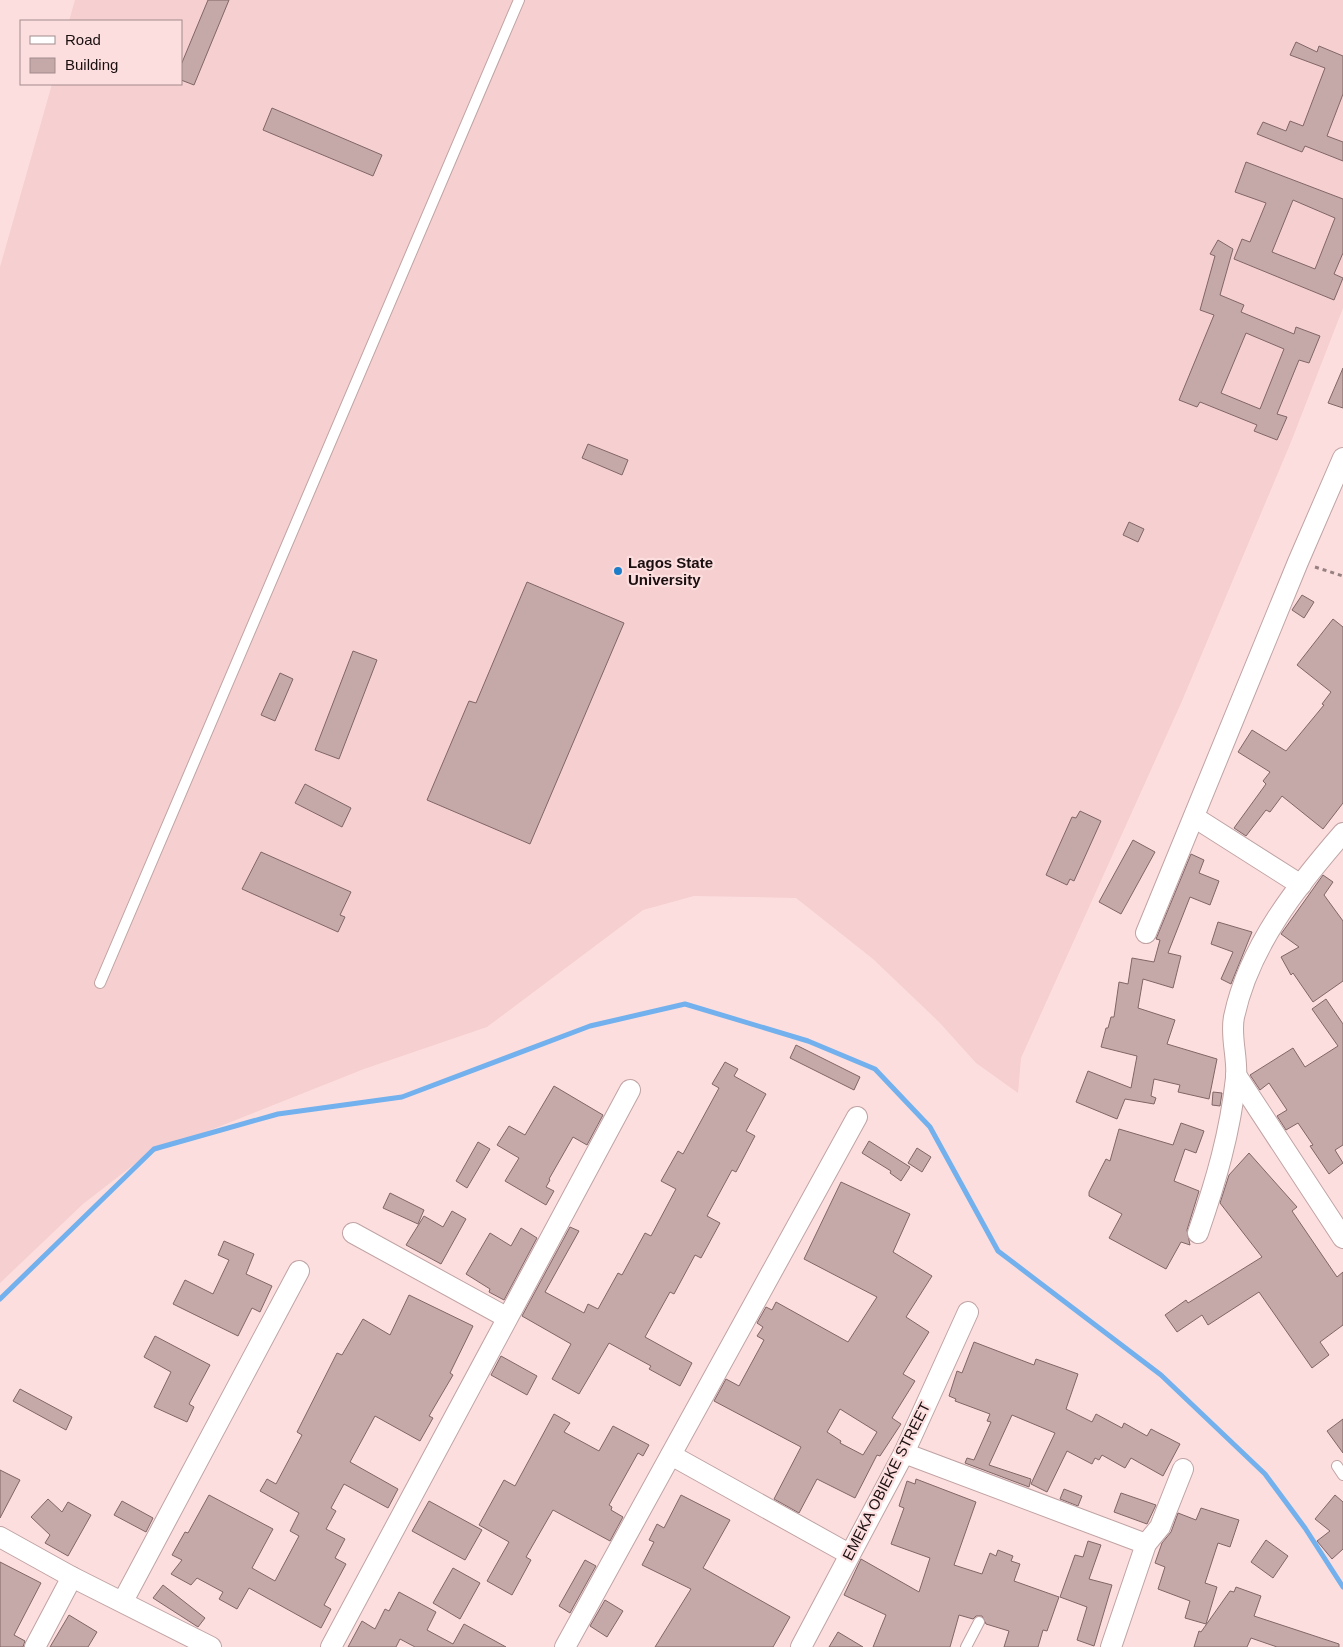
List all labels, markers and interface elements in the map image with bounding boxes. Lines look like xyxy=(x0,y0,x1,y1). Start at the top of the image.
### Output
legend xyxy=(20,20,182,85)
text: Road xyxy=(65,31,101,48)
text: Building xyxy=(65,56,118,73)
place label: Lagos State University xyxy=(628,554,713,588)
marker: Lagos State University xyxy=(612,565,624,577)
street label: EMEKA OBIEKE STREET xyxy=(839,1399,933,1563)

